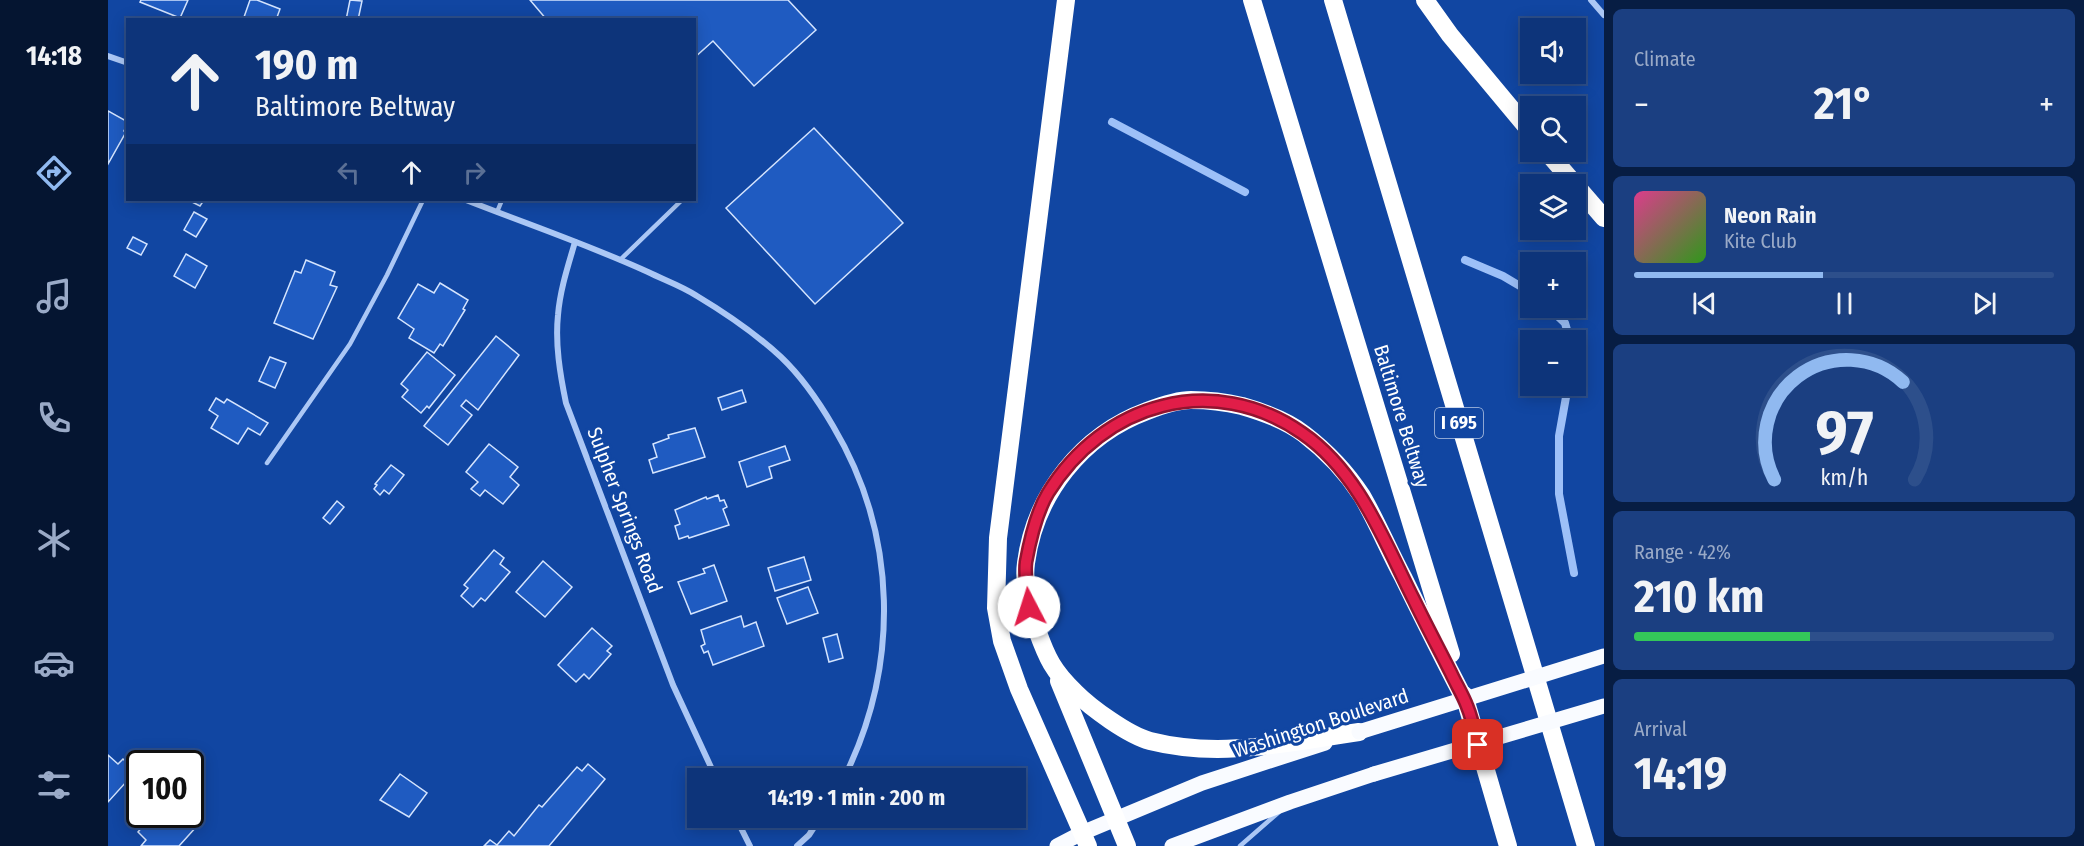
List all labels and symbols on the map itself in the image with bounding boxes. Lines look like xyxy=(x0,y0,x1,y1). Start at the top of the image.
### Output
street label: Baltimore Beltway xyxy=(1369,342,1435,490)
road number: I 695 xyxy=(1435,408,1483,438)
street label: Sulpher Springs Road xyxy=(582,424,668,596)
position arrow xyxy=(997,575,1061,639)
street label: Washington Boulevard xyxy=(1230,683,1412,763)
pin xyxy=(1452,719,1503,770)
speed limit sign: 100 xyxy=(126,750,204,828)

